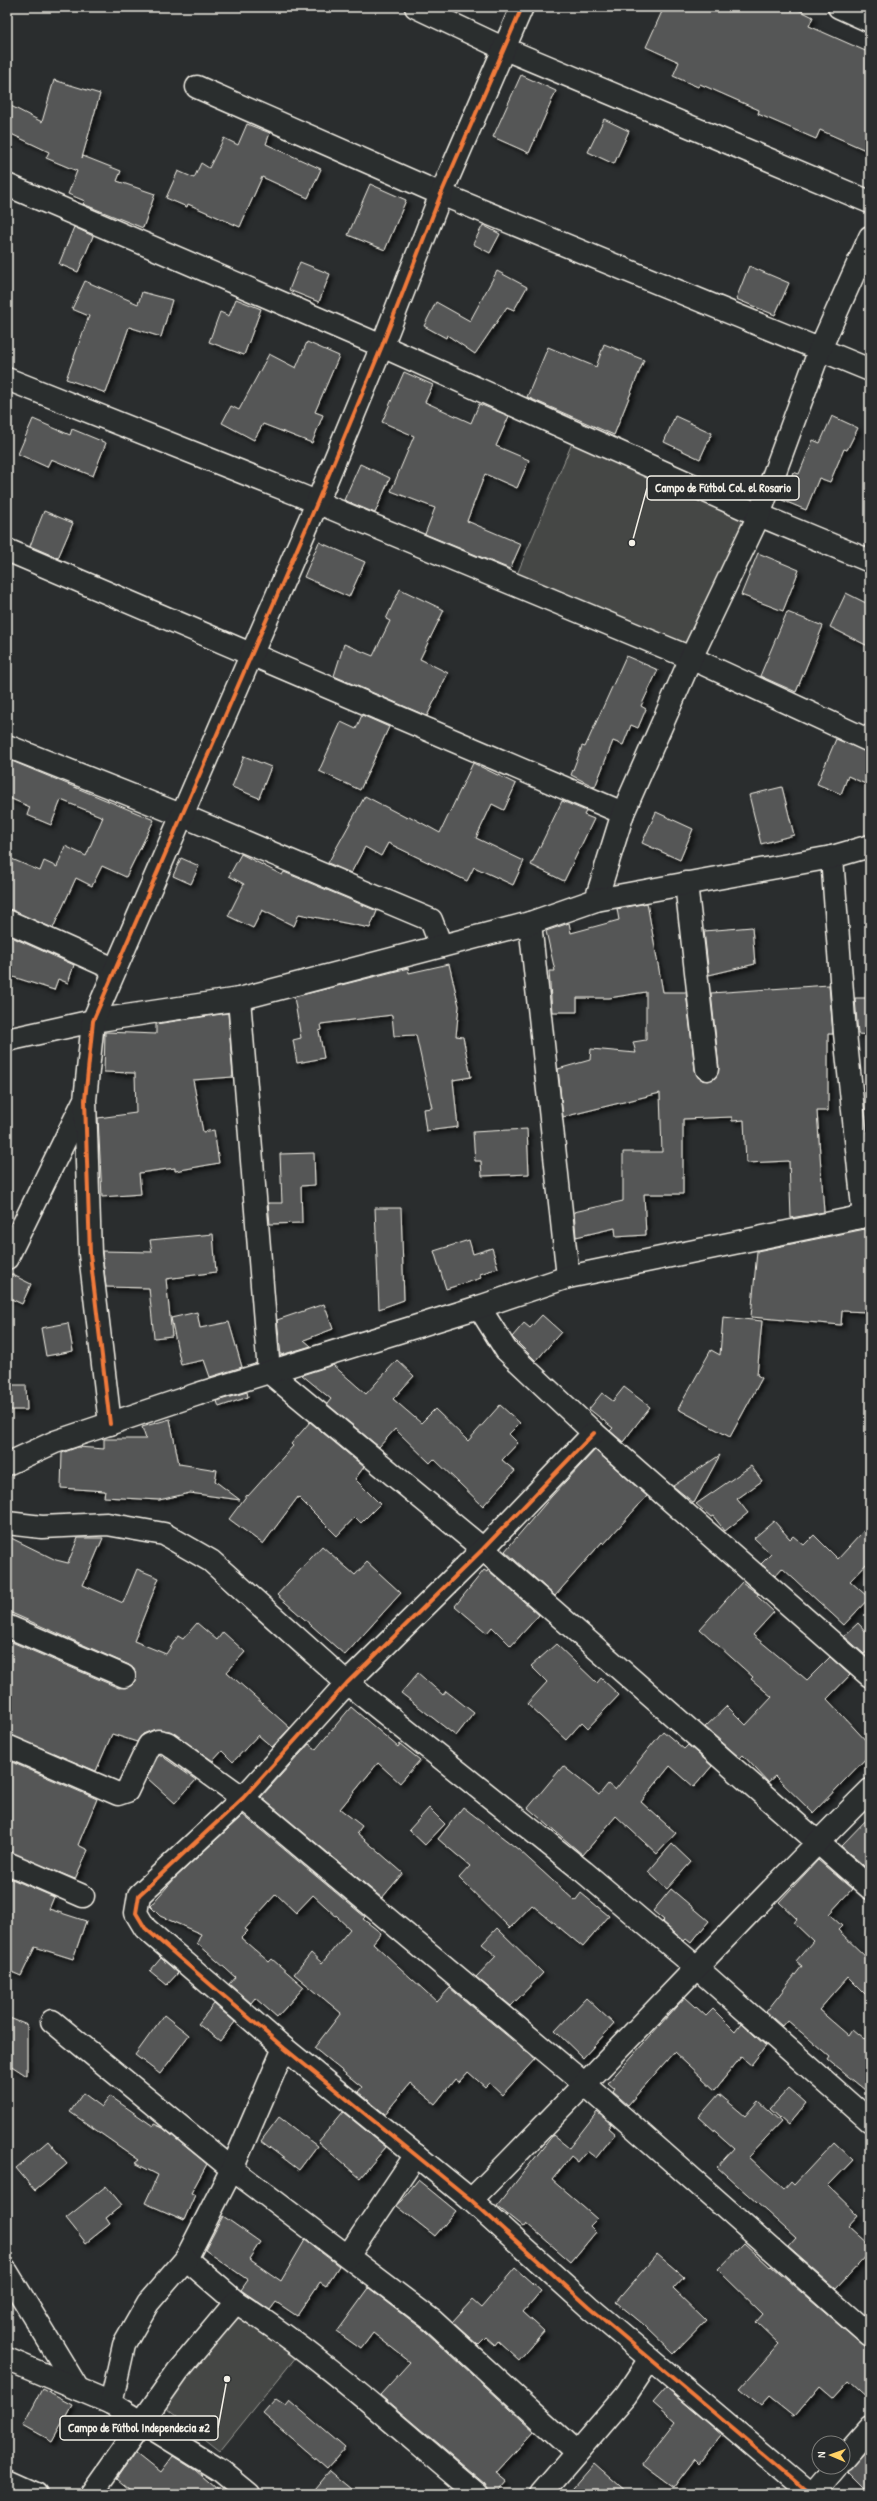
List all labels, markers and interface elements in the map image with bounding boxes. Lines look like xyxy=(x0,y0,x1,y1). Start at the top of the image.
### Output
callout: Campo de Fútbol Col. el Rosario xyxy=(647,476,799,500)
text: Campo de Fútbol Col. el Rosario xyxy=(655,479,791,497)
callout: Campo de Fútbol Independecia #2 xyxy=(60,2416,218,2440)
text: Campo de Fútbol Independecia #2 xyxy=(68,2419,210,2437)
north arrow xyxy=(811,2435,851,2475)
text: N xyxy=(814,2451,828,2458)

